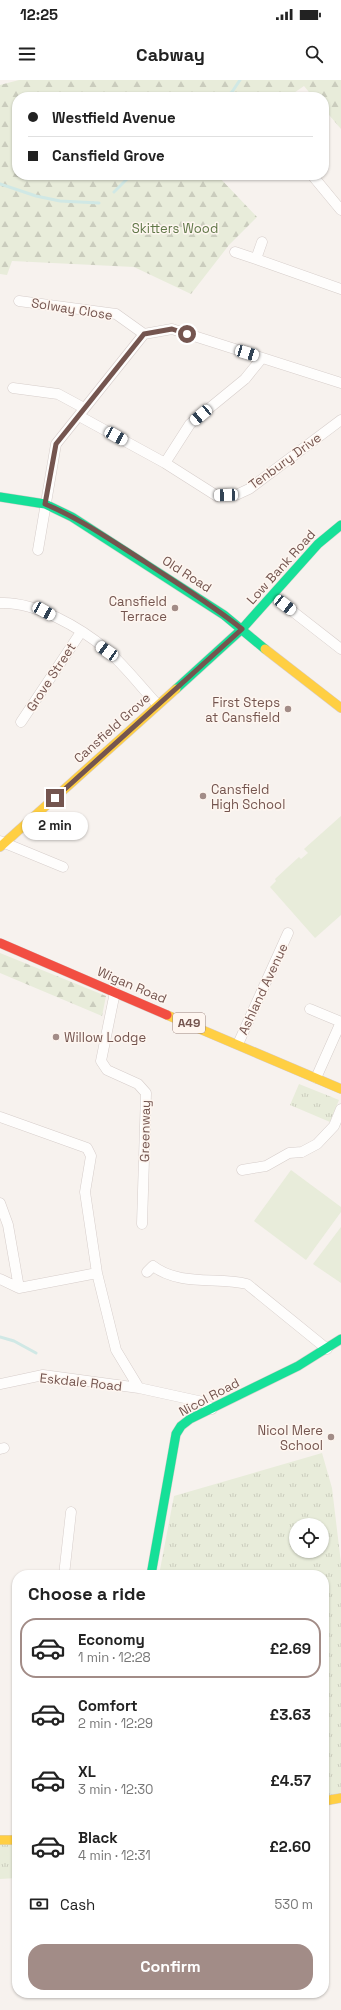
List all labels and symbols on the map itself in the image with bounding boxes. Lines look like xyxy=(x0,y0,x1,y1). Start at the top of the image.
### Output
park label: Skitters Wood xyxy=(132,220,218,237)
street label: Solway Close xyxy=(30,294,114,324)
route start xyxy=(178,325,196,343)
car xyxy=(234,344,260,362)
car xyxy=(188,403,214,427)
car xyxy=(103,425,129,447)
street label: Tenbury Drive xyxy=(245,429,325,493)
car xyxy=(214,489,238,501)
street label: Low Bank Road xyxy=(243,526,319,608)
street label: Old Road xyxy=(159,552,215,596)
place label: Cansfield Terrace xyxy=(109,593,167,625)
car xyxy=(272,593,298,617)
car xyxy=(31,600,57,622)
marker: Cansfield Terrace xyxy=(170,603,180,613)
street label: Grove Street xyxy=(22,639,80,715)
car xyxy=(94,639,120,663)
street label: Cansfield Grove xyxy=(70,689,154,767)
place label: First Steps at Cansfield xyxy=(205,694,280,726)
marker: First Steps at Cansfield xyxy=(283,704,293,714)
place label: Cansfield High School xyxy=(211,781,285,813)
route end xyxy=(46,789,64,807)
marker: Cansfield High School xyxy=(198,791,208,801)
callout: 2 min xyxy=(22,812,88,840)
street label: Ashland Avenue xyxy=(234,941,292,1037)
street label: Wigan Road xyxy=(95,963,169,1007)
road number: A49 xyxy=(173,1013,205,1033)
place label: Willow Lodge xyxy=(64,1029,146,1046)
marker: Willow Lodge xyxy=(51,1032,61,1042)
street label: Greenway xyxy=(136,1100,154,1162)
street label: Eskdale Road xyxy=(39,1369,123,1395)
street label: Nicol Road xyxy=(176,1374,242,1420)
place label: Nicol Mere School xyxy=(258,1422,323,1454)
marker: Nicol Mere School xyxy=(326,1432,336,1442)

